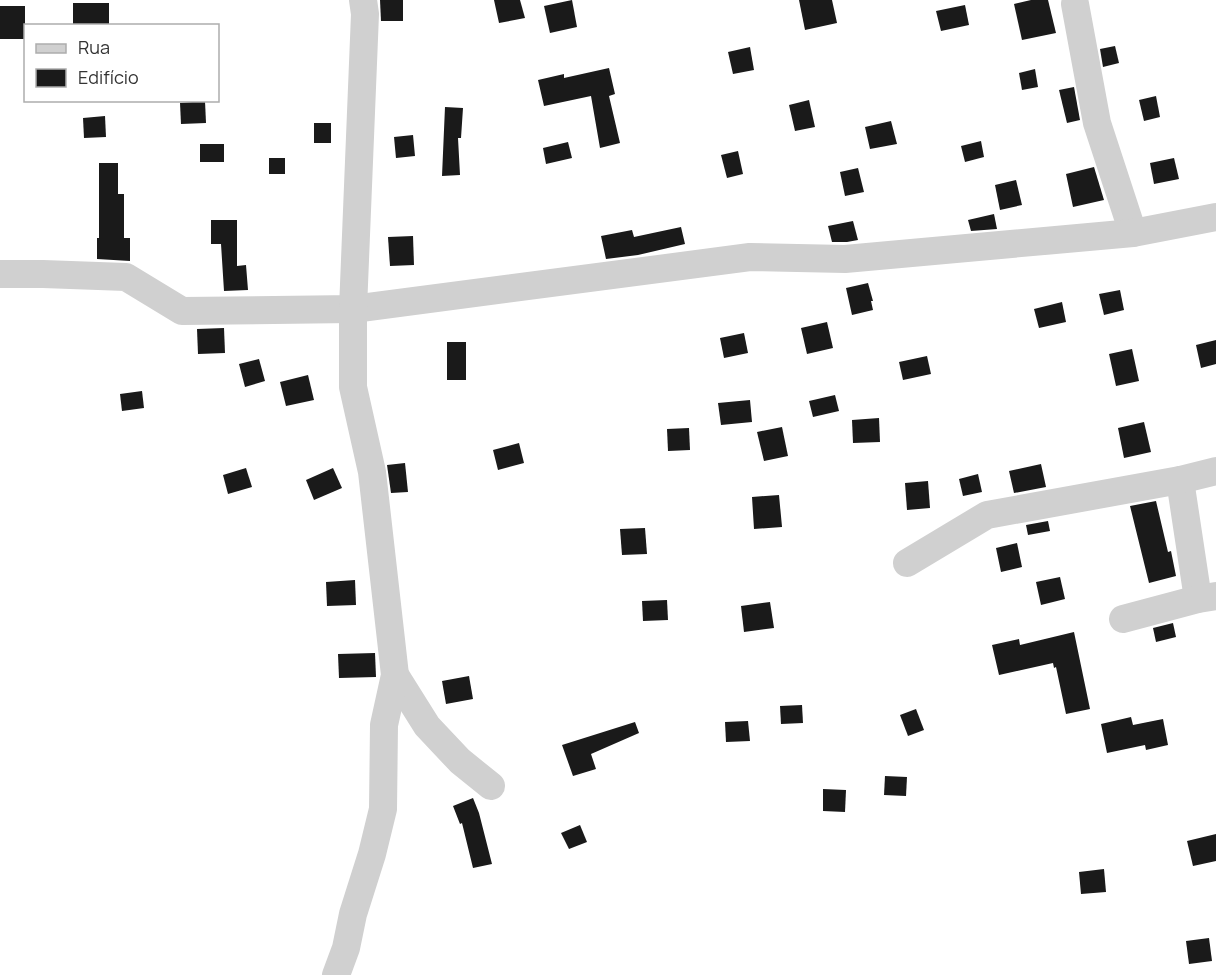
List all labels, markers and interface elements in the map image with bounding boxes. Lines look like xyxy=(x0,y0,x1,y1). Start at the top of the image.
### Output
legend xyxy=(24,24,219,102)
text: Rua xyxy=(78,35,110,59)
text: Edifício xyxy=(78,65,139,89)

